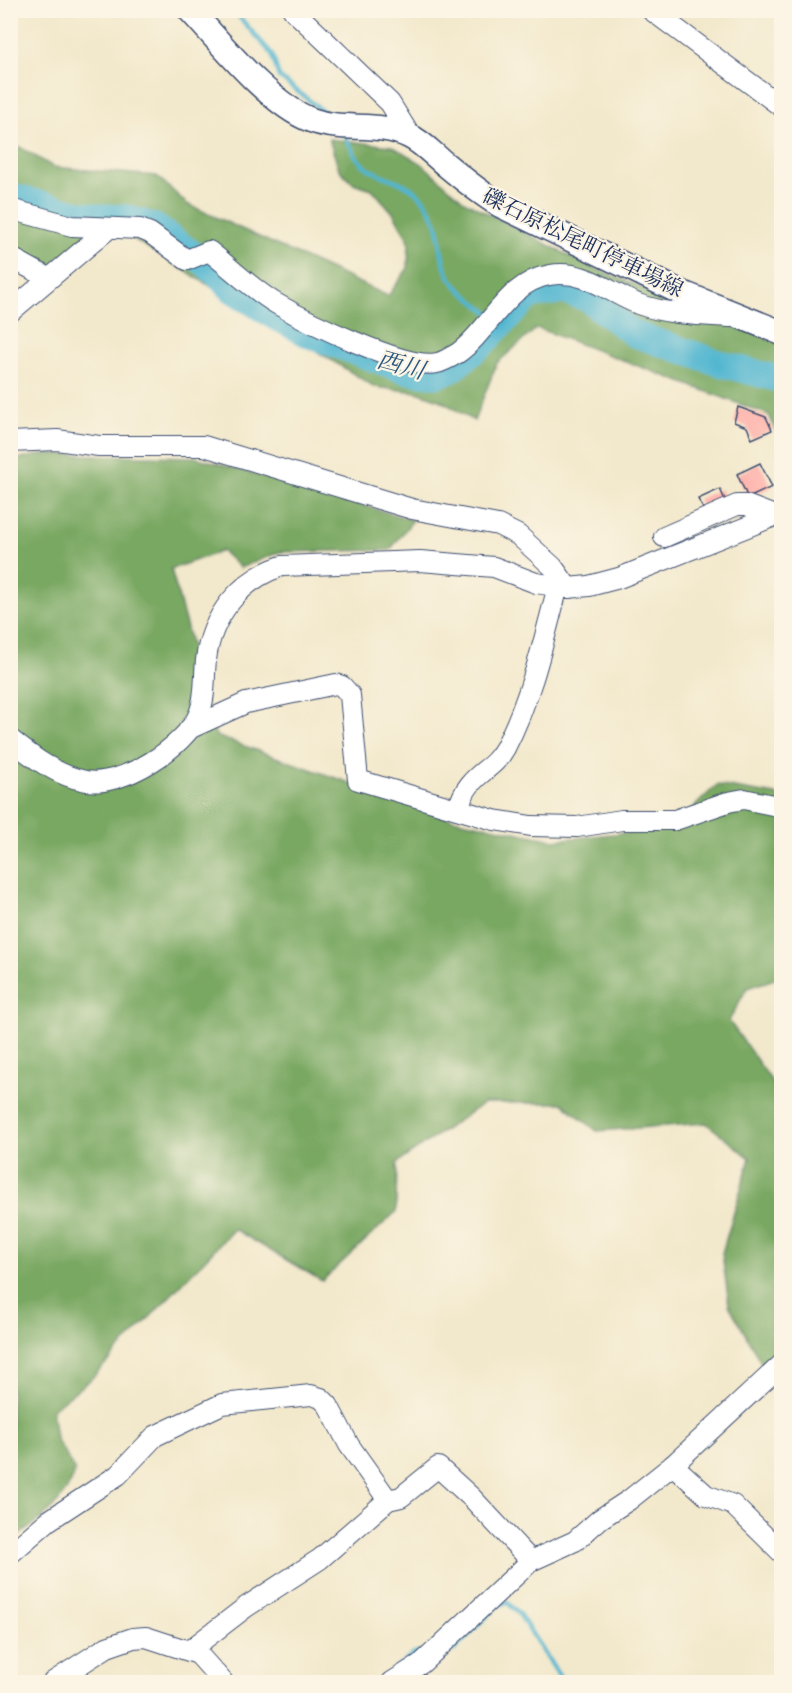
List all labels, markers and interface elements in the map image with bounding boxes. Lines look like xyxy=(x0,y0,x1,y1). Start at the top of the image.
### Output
street label: 礫石原松尾町停車場線 xyxy=(478,183,688,303)
water label: 西川 xyxy=(374,345,431,386)

